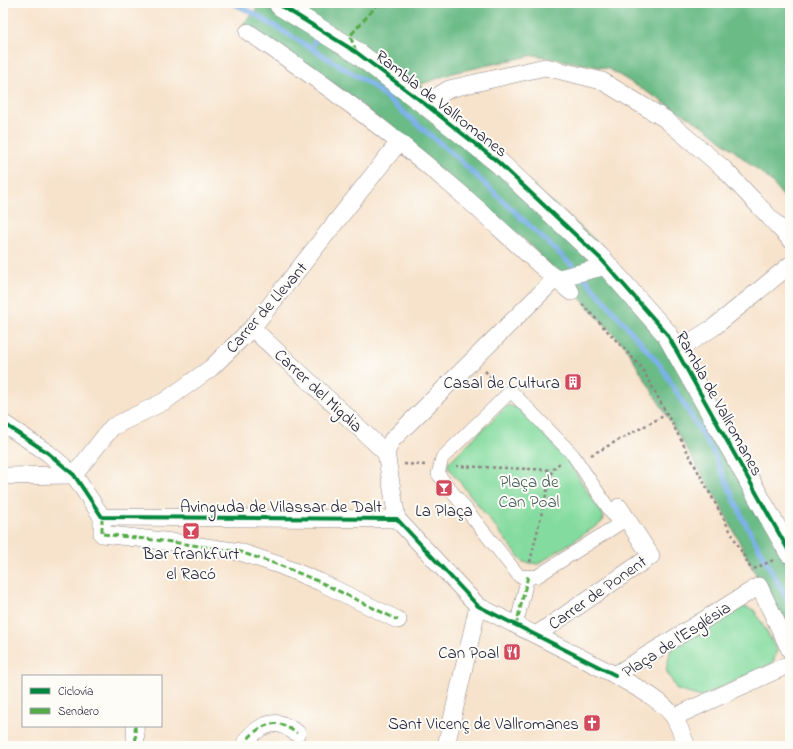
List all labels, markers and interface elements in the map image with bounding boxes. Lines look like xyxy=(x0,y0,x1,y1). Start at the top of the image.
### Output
street label: Rambla de Vallromanes xyxy=(370,44,513,164)
street label: Carrer de Llevant xyxy=(220,256,314,359)
street label: Rambla de Vallromanes xyxy=(668,327,769,481)
street label: Carrer del Migdia xyxy=(267,343,368,440)
place label: Casal de Cultura xyxy=(443,371,560,396)
building icon: Casal de Cultura xyxy=(563,372,583,392)
park label: Plaça de Can Poal xyxy=(499,470,560,515)
bar icon: La Plaça xyxy=(434,478,454,498)
street label: Avinguda de Vilassar de Dalt xyxy=(180,495,382,522)
place label: La Plaça xyxy=(415,499,473,524)
bar icon: Bar frankfurt el Racó xyxy=(181,521,201,541)
place label: Bar frankfurt el Racó xyxy=(142,542,239,587)
street label: Carrer de Ponent xyxy=(543,550,653,637)
street label: Plaça de l'Església xyxy=(618,596,737,687)
place label: Can Poal xyxy=(438,641,499,666)
restaurant icon: Can Poal xyxy=(502,642,522,662)
legend xyxy=(22,675,162,727)
text: Ciclovía xyxy=(58,683,94,701)
text: Sendero xyxy=(58,703,99,721)
place label: Sant Vicenç de Vallromanes xyxy=(388,712,579,737)
church icon: Sant Vicenç de Vallromanes xyxy=(582,713,602,733)

